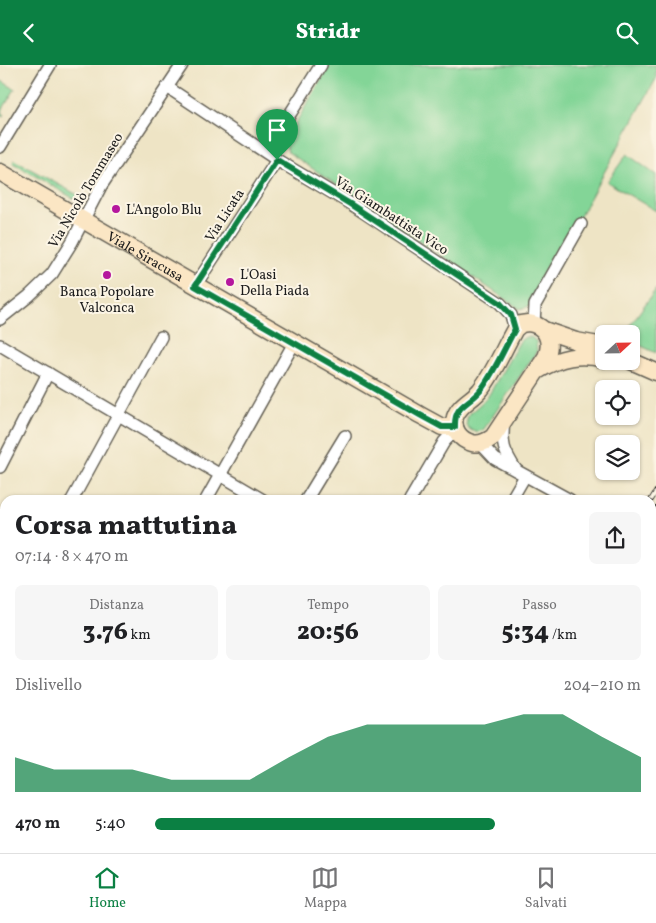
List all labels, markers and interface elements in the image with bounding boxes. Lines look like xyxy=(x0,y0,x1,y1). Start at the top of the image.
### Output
text: Stridr xyxy=(296,17,360,48)
icon: back xyxy=(15,19,43,47)
icon: search xyxy=(613,19,641,47)
pin xyxy=(256,109,298,160)
icon: arrive xyxy=(263,116,291,144)
street label: Via Nicolò Tommaseo xyxy=(44,129,128,252)
street label: Via Giambattista Vico xyxy=(331,172,452,260)
street label: Via Licata xyxy=(201,186,250,246)
place label: L'Angolo Blu xyxy=(126,201,202,220)
marker: L'Angolo Blu xyxy=(110,203,122,215)
street label: Viale Siracusa xyxy=(103,228,187,287)
place label: L'Oasi Della Piada xyxy=(240,266,309,301)
marker: Banca Popolare Valconca xyxy=(101,269,113,281)
marker: L'Oasi Della Piada xyxy=(224,276,236,288)
place label: Banca Popolare Valconca xyxy=(60,283,155,318)
north arrow xyxy=(595,325,640,370)
map controls xyxy=(595,325,640,480)
button: locate xyxy=(595,380,640,425)
button: layers xyxy=(595,435,640,480)
text: Corsa mattutina xyxy=(15,507,237,546)
button: share xyxy=(589,512,641,564)
text: 07:14 · 8 × 470 m xyxy=(15,546,128,568)
text: Distanza xyxy=(89,596,144,615)
text: Tempo xyxy=(307,596,349,615)
text: Passo xyxy=(522,596,557,615)
text: 3.76 xyxy=(83,615,128,650)
text: 20:56 xyxy=(297,615,359,650)
text: 5:34 xyxy=(502,615,549,650)
text: km xyxy=(128,626,151,645)
text: /km xyxy=(549,626,577,645)
text: Dislivello xyxy=(15,675,82,697)
text: 204–210 m xyxy=(564,675,641,697)
text: 470 m xyxy=(15,813,60,835)
text: 5:40 xyxy=(95,813,125,835)
tab: Home xyxy=(89,864,126,913)
tab: Mappa xyxy=(304,864,347,913)
tab: Salvati xyxy=(525,864,567,913)

